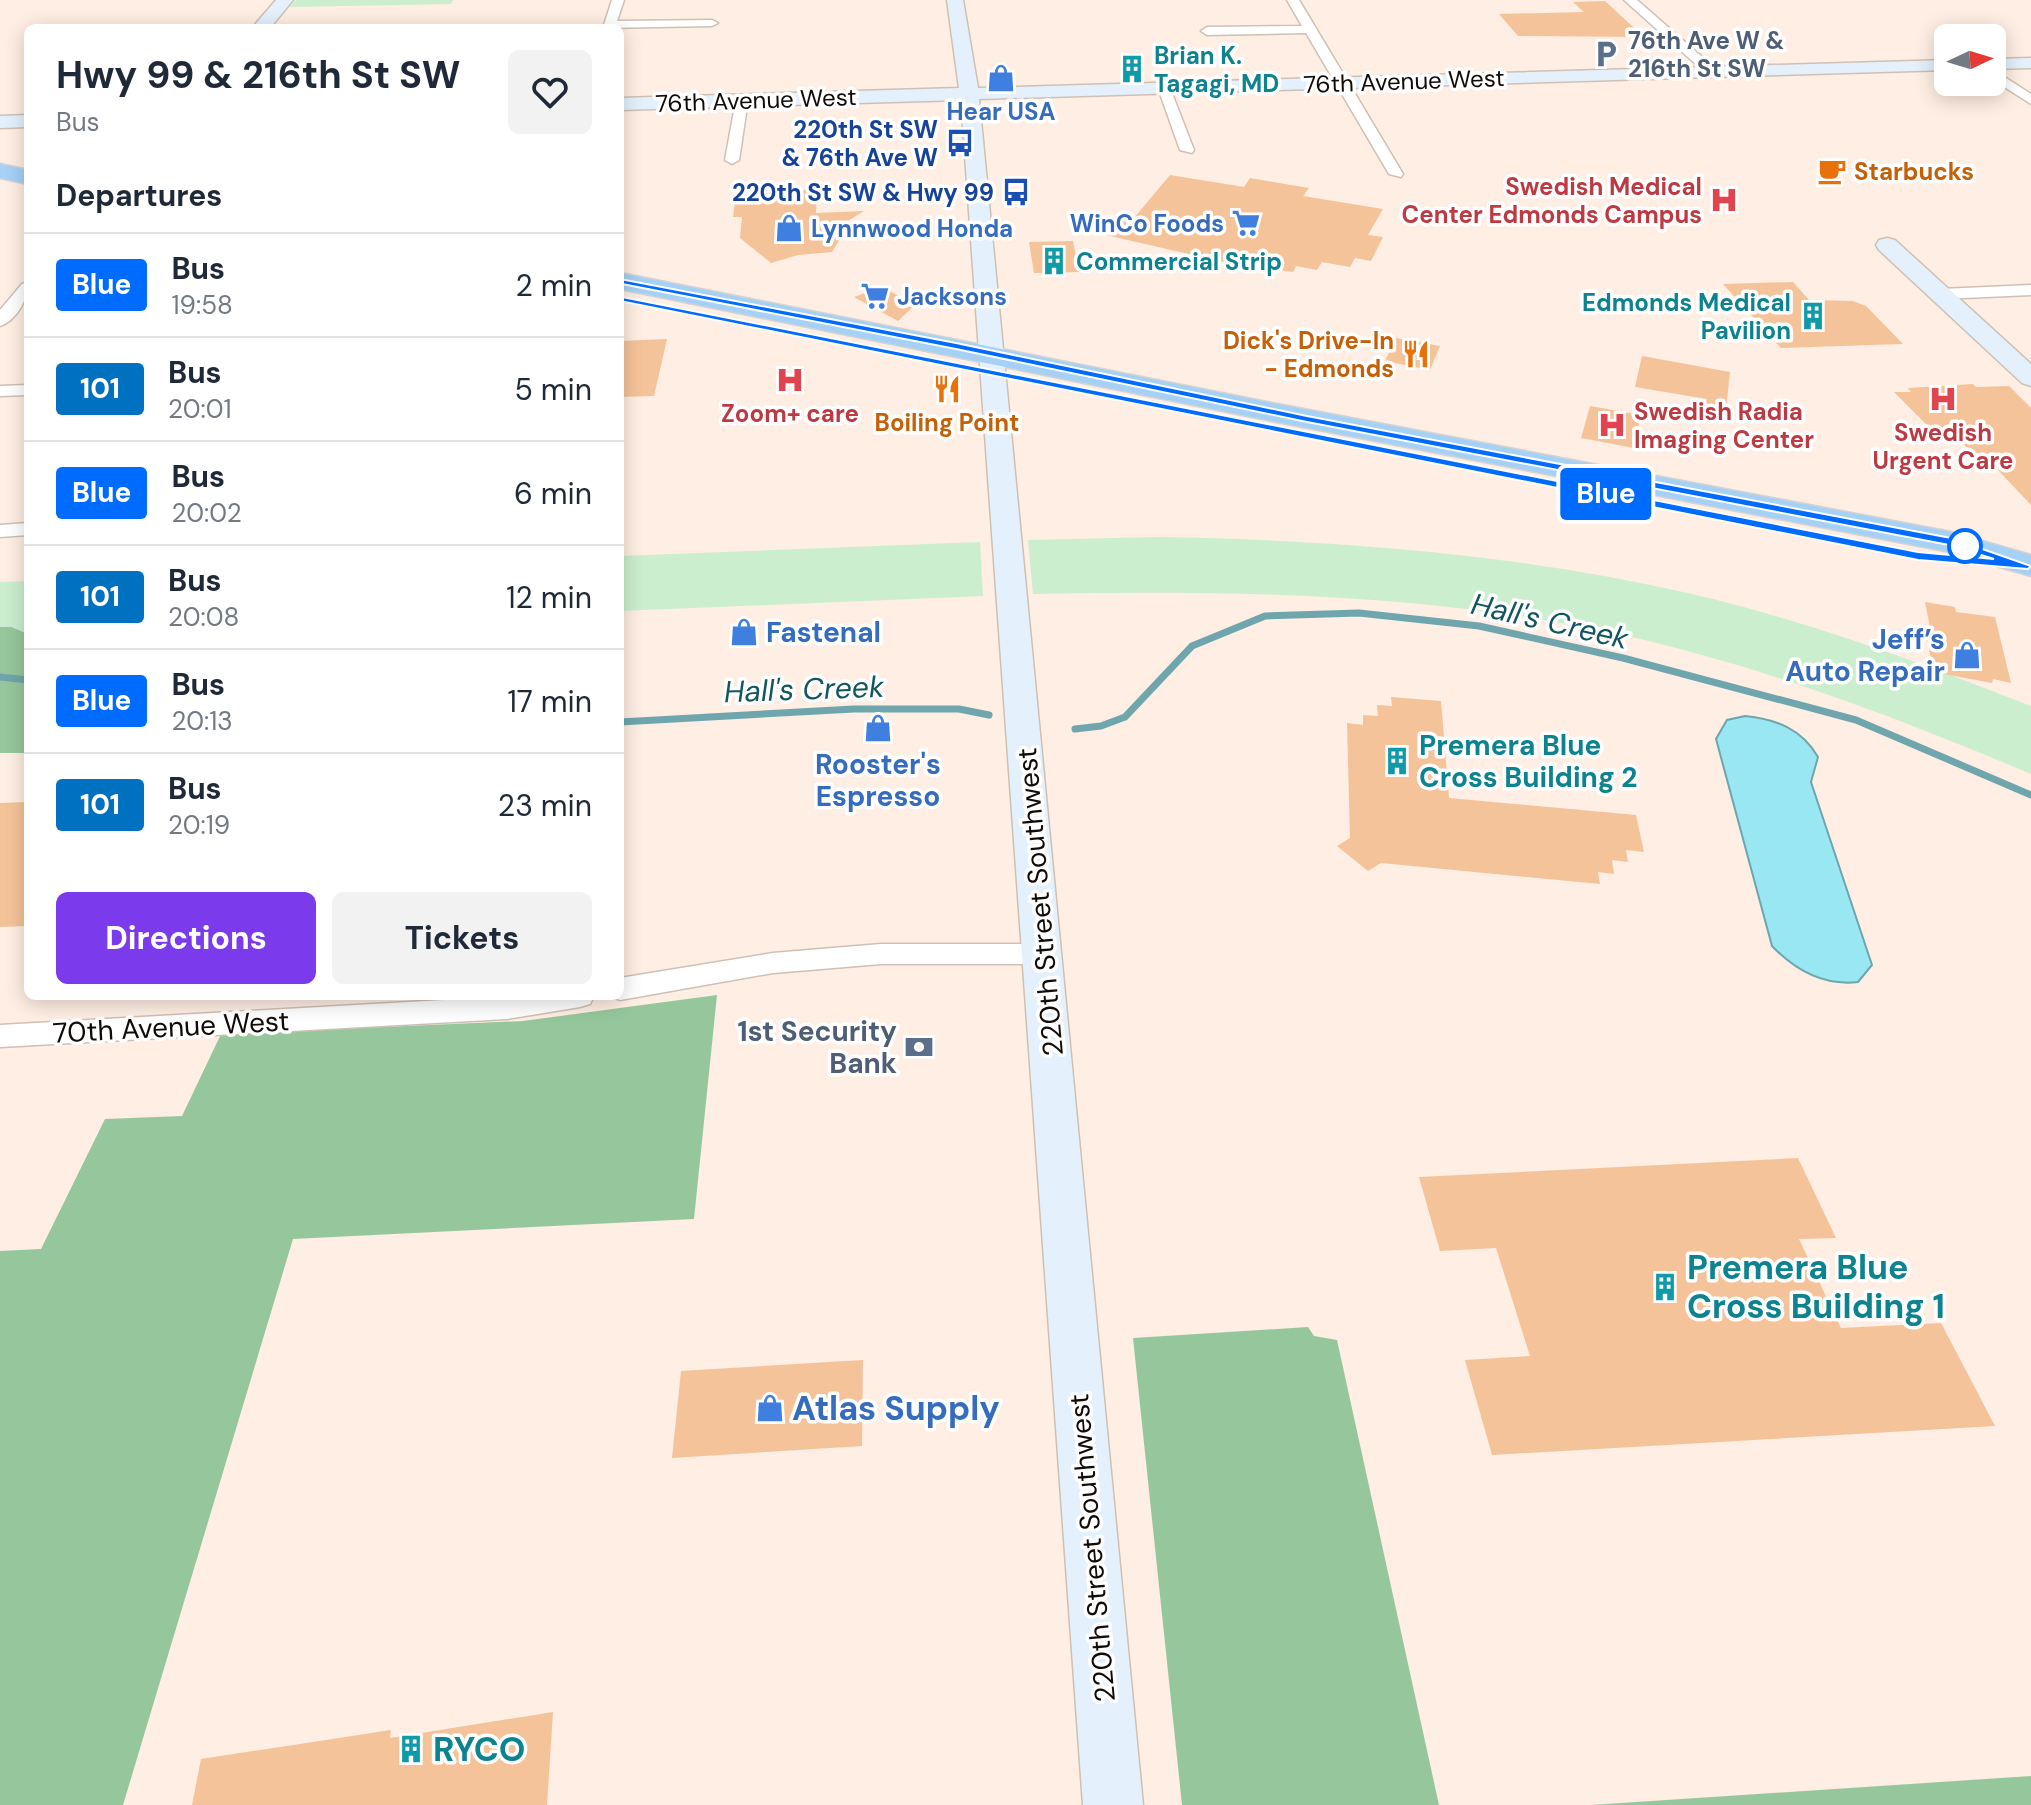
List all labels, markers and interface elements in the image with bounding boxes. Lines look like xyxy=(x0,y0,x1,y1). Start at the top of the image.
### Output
north arrow xyxy=(1934,24,2006,96)
map controls xyxy=(1934,24,2006,96)
place label: 76th Ave W & 216th St SW xyxy=(1628,25,1785,84)
parking icon: 76th Ave W & 216th St SW xyxy=(1591,39,1621,69)
place label: Brian K. Tagagi, MD xyxy=(1154,40,1279,99)
text: Hwy 99 & 216th St SW xyxy=(56,50,460,100)
button: heart xyxy=(508,50,592,134)
building icon: Brian K. Tagagi, MD xyxy=(1117,54,1147,84)
street label: 76th Avenue West xyxy=(1303,62,1505,100)
shop icon: Hear USA xyxy=(986,63,1016,93)
street label: 76th Avenue West xyxy=(655,81,857,119)
place label: Hear USA xyxy=(946,96,1056,127)
text: Bus xyxy=(56,105,100,139)
place label: 220th St SW & 76th Ave W xyxy=(782,114,938,173)
bus stop icon: 220th St SW & 76th Ave W xyxy=(945,128,975,158)
cafe icon: Starbucks xyxy=(1817,156,1847,186)
place label: Starbucks xyxy=(1854,156,1974,187)
place label: Swedish Medical Center Edmonds Campus xyxy=(1402,171,1702,230)
text: Departures xyxy=(56,176,222,215)
place label: 220th St SW & Hwy 99 xyxy=(732,177,994,208)
bus stop icon: 220th St SW & Hwy 99 xyxy=(1001,177,1031,207)
hospital icon: Swedish Medical Center Edmonds Campus xyxy=(1709,185,1739,215)
place label: WinCo Foods xyxy=(1070,208,1224,239)
supermarket icon: WinCo Foods xyxy=(1231,208,1261,238)
shop icon: Lynnwood Honda xyxy=(774,213,804,243)
place label: Lynnwood Honda xyxy=(811,213,1013,244)
building icon: Commercial Strip xyxy=(1039,246,1069,276)
place label: Commercial Strip xyxy=(1076,246,1282,277)
text: Bus xyxy=(171,249,225,288)
text: Blue xyxy=(72,266,131,303)
text: 2 min xyxy=(516,266,592,305)
supermarket icon: Jacksons xyxy=(860,281,890,311)
place label: Jacksons xyxy=(897,281,1007,312)
place label: Edmonds Medical Pavilion xyxy=(1582,287,1791,346)
text: 19:58 xyxy=(171,288,233,322)
building icon: Edmonds Medical Pavilion xyxy=(1798,301,1828,331)
place label: Dick's Drive-In - Edmonds xyxy=(1223,325,1394,384)
restaurant icon: Dick's Drive-In - Edmonds xyxy=(1401,339,1431,369)
text: Bus xyxy=(168,353,222,392)
hospital icon: Zoom+ care xyxy=(775,365,805,395)
text: 101 xyxy=(80,370,120,407)
text: 5 min xyxy=(515,370,592,409)
restaurant icon: Boiling Point xyxy=(932,374,962,404)
hospital icon: Swedish Urgent Care xyxy=(1928,384,1958,414)
text: 20:01 xyxy=(168,392,232,426)
place label: Swedish Radia Imaging Center xyxy=(1634,396,1814,455)
place label: Zoom+ care xyxy=(721,398,859,429)
place label: Boiling Point xyxy=(875,407,1019,438)
hospital icon: Swedish Radia Imaging Center xyxy=(1597,410,1627,440)
place label: Swedish Urgent Care xyxy=(1873,417,2013,476)
text: Bus xyxy=(171,457,225,496)
line badge: Blue xyxy=(1550,468,1662,520)
text: Blue xyxy=(72,474,131,511)
text: 6 min xyxy=(514,474,592,513)
text: Blue xyxy=(1576,475,1636,512)
text: 20:02 xyxy=(171,496,242,530)
unlabelled marker xyxy=(1948,529,1982,563)
text: Bus xyxy=(168,561,222,600)
text: 101 xyxy=(80,578,120,615)
text: 12 min xyxy=(506,578,592,617)
water label: Hall's Creek xyxy=(1467,584,1633,658)
text: 20:08 xyxy=(168,600,239,634)
place label: Fastenal xyxy=(766,614,881,651)
shop icon: Fastenal xyxy=(729,617,759,647)
place label: Jeff’s Auto Repair xyxy=(1785,621,1945,690)
shop icon: Jeff’s Auto Repair xyxy=(1952,640,1982,670)
text: Bus xyxy=(171,665,225,704)
water label: Hall's Creek xyxy=(723,667,885,711)
text: Blue xyxy=(72,682,131,719)
text: 17 min xyxy=(507,682,592,721)
text: 20:13 xyxy=(171,704,233,738)
shop icon: Rooster's Espresso xyxy=(863,713,893,743)
place label: Premera Blue Cross Building 2 xyxy=(1419,727,1637,796)
place label: Rooster's Espresso xyxy=(815,746,941,815)
street label: 220th Street Southwest xyxy=(1008,746,1072,1058)
building icon: Premera Blue Cross Building 2 xyxy=(1382,746,1412,776)
text: Bus xyxy=(168,769,222,808)
text: 101 xyxy=(80,786,120,823)
text: 23 min xyxy=(498,786,592,825)
text: 20:19 xyxy=(168,808,230,842)
button: Directions xyxy=(56,892,316,984)
button: Tickets xyxy=(332,892,592,984)
street label: 70th Avenue West xyxy=(52,1002,290,1052)
place label: 1st Security Bank xyxy=(737,1013,897,1082)
bank icon: 1st Security Bank xyxy=(904,1032,934,1062)
place label: Premera Blue Cross Building 1 xyxy=(1687,1245,1945,1329)
building icon: Premera Blue Cross Building 1 xyxy=(1650,1272,1680,1302)
place label: Atlas Supply xyxy=(792,1386,1000,1431)
street label: 220th Street Southwest xyxy=(1060,1392,1124,1704)
shop icon: Atlas Supply xyxy=(755,1393,785,1423)
place label: RYCO xyxy=(433,1727,525,1772)
building icon: RYCO xyxy=(396,1734,426,1764)

